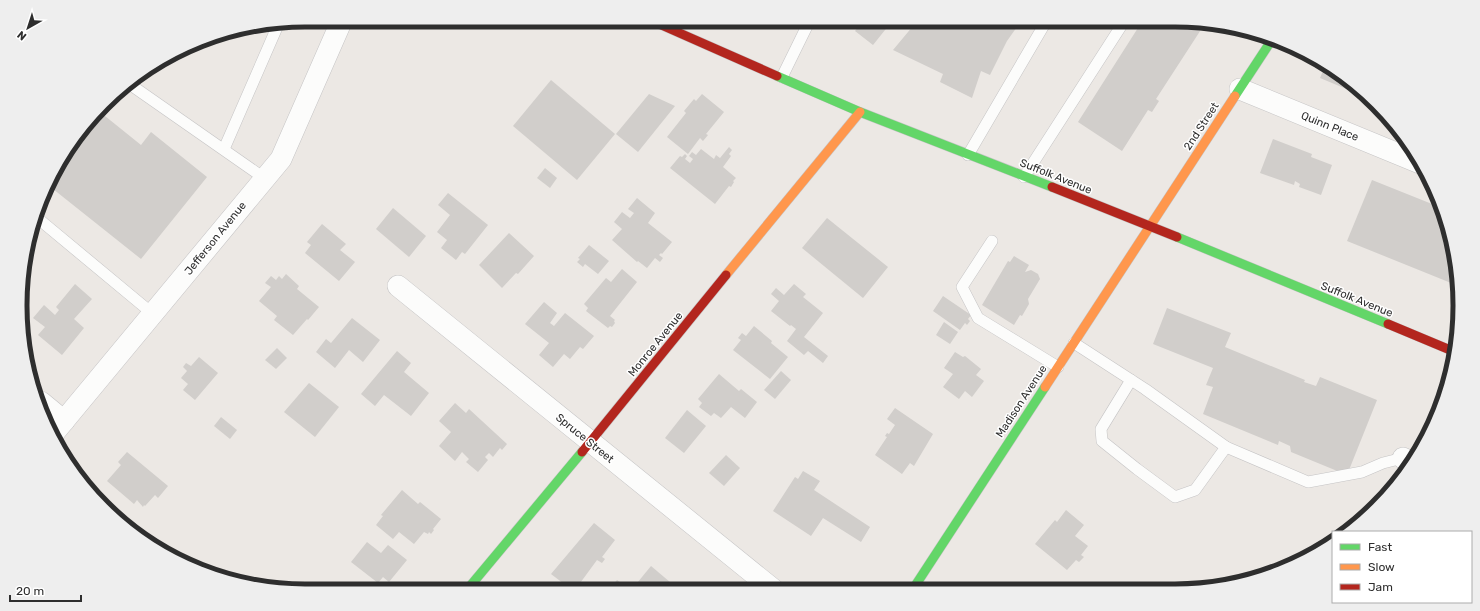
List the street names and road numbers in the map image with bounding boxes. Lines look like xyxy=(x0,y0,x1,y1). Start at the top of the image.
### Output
street label: 2nd Street xyxy=(1181,99,1222,153)
street label: Quinn Place xyxy=(1299,109,1360,144)
street label: Suffolk Avenue xyxy=(1018,156,1094,197)
street label: Jefferson Avenue xyxy=(182,199,249,278)
street label: Suffolk Avenue xyxy=(1319,279,1395,320)
street label: Monroe Avenue xyxy=(625,309,685,379)
street label: Madison Avenue xyxy=(993,363,1050,440)
street label: Spruce Street xyxy=(553,411,617,466)

